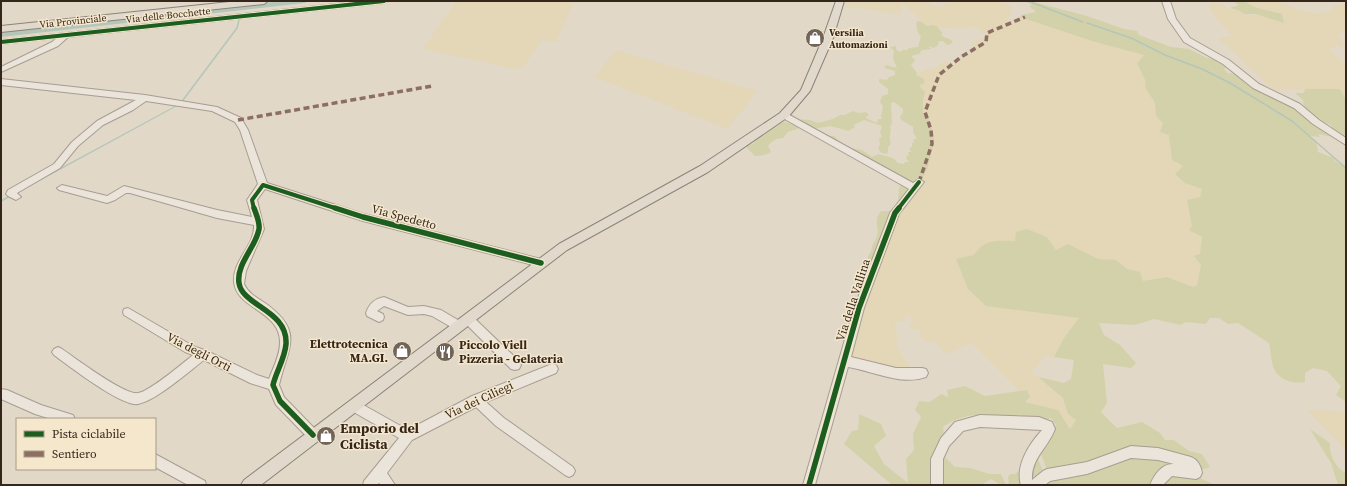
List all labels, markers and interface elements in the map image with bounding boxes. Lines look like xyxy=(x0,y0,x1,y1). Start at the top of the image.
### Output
street label: Via delle Bocchette xyxy=(125,4,211,26)
street label: Via Provinciale xyxy=(39,11,107,31)
place label: Versilia Automazioni xyxy=(829,26,888,51)
shop icon: Versilia Automazioni xyxy=(804,27,826,49)
street label: Via Spedetto xyxy=(370,201,439,233)
street label: Via della Vallina xyxy=(832,256,874,343)
street label: Via degli Orti xyxy=(164,329,234,375)
place label: Elettrotecnica MA.GI. xyxy=(310,336,389,366)
place label: Piccolo Viell Pizzeria - Gelateria xyxy=(459,337,564,367)
shop icon: Elettrotecnica MA.GI. xyxy=(391,340,413,362)
restaurant icon: Piccolo Viell Pizzeria - Gelateria xyxy=(434,341,456,363)
street label: Via dei Ciliegi xyxy=(442,377,516,423)
legend xyxy=(16,418,156,470)
place label: Emporio del Ciclista xyxy=(340,418,420,454)
shop icon: Emporio del Ciclista xyxy=(315,425,337,447)
text: Pista ciclabile xyxy=(52,426,126,442)
text: Sentiero xyxy=(52,446,97,462)

